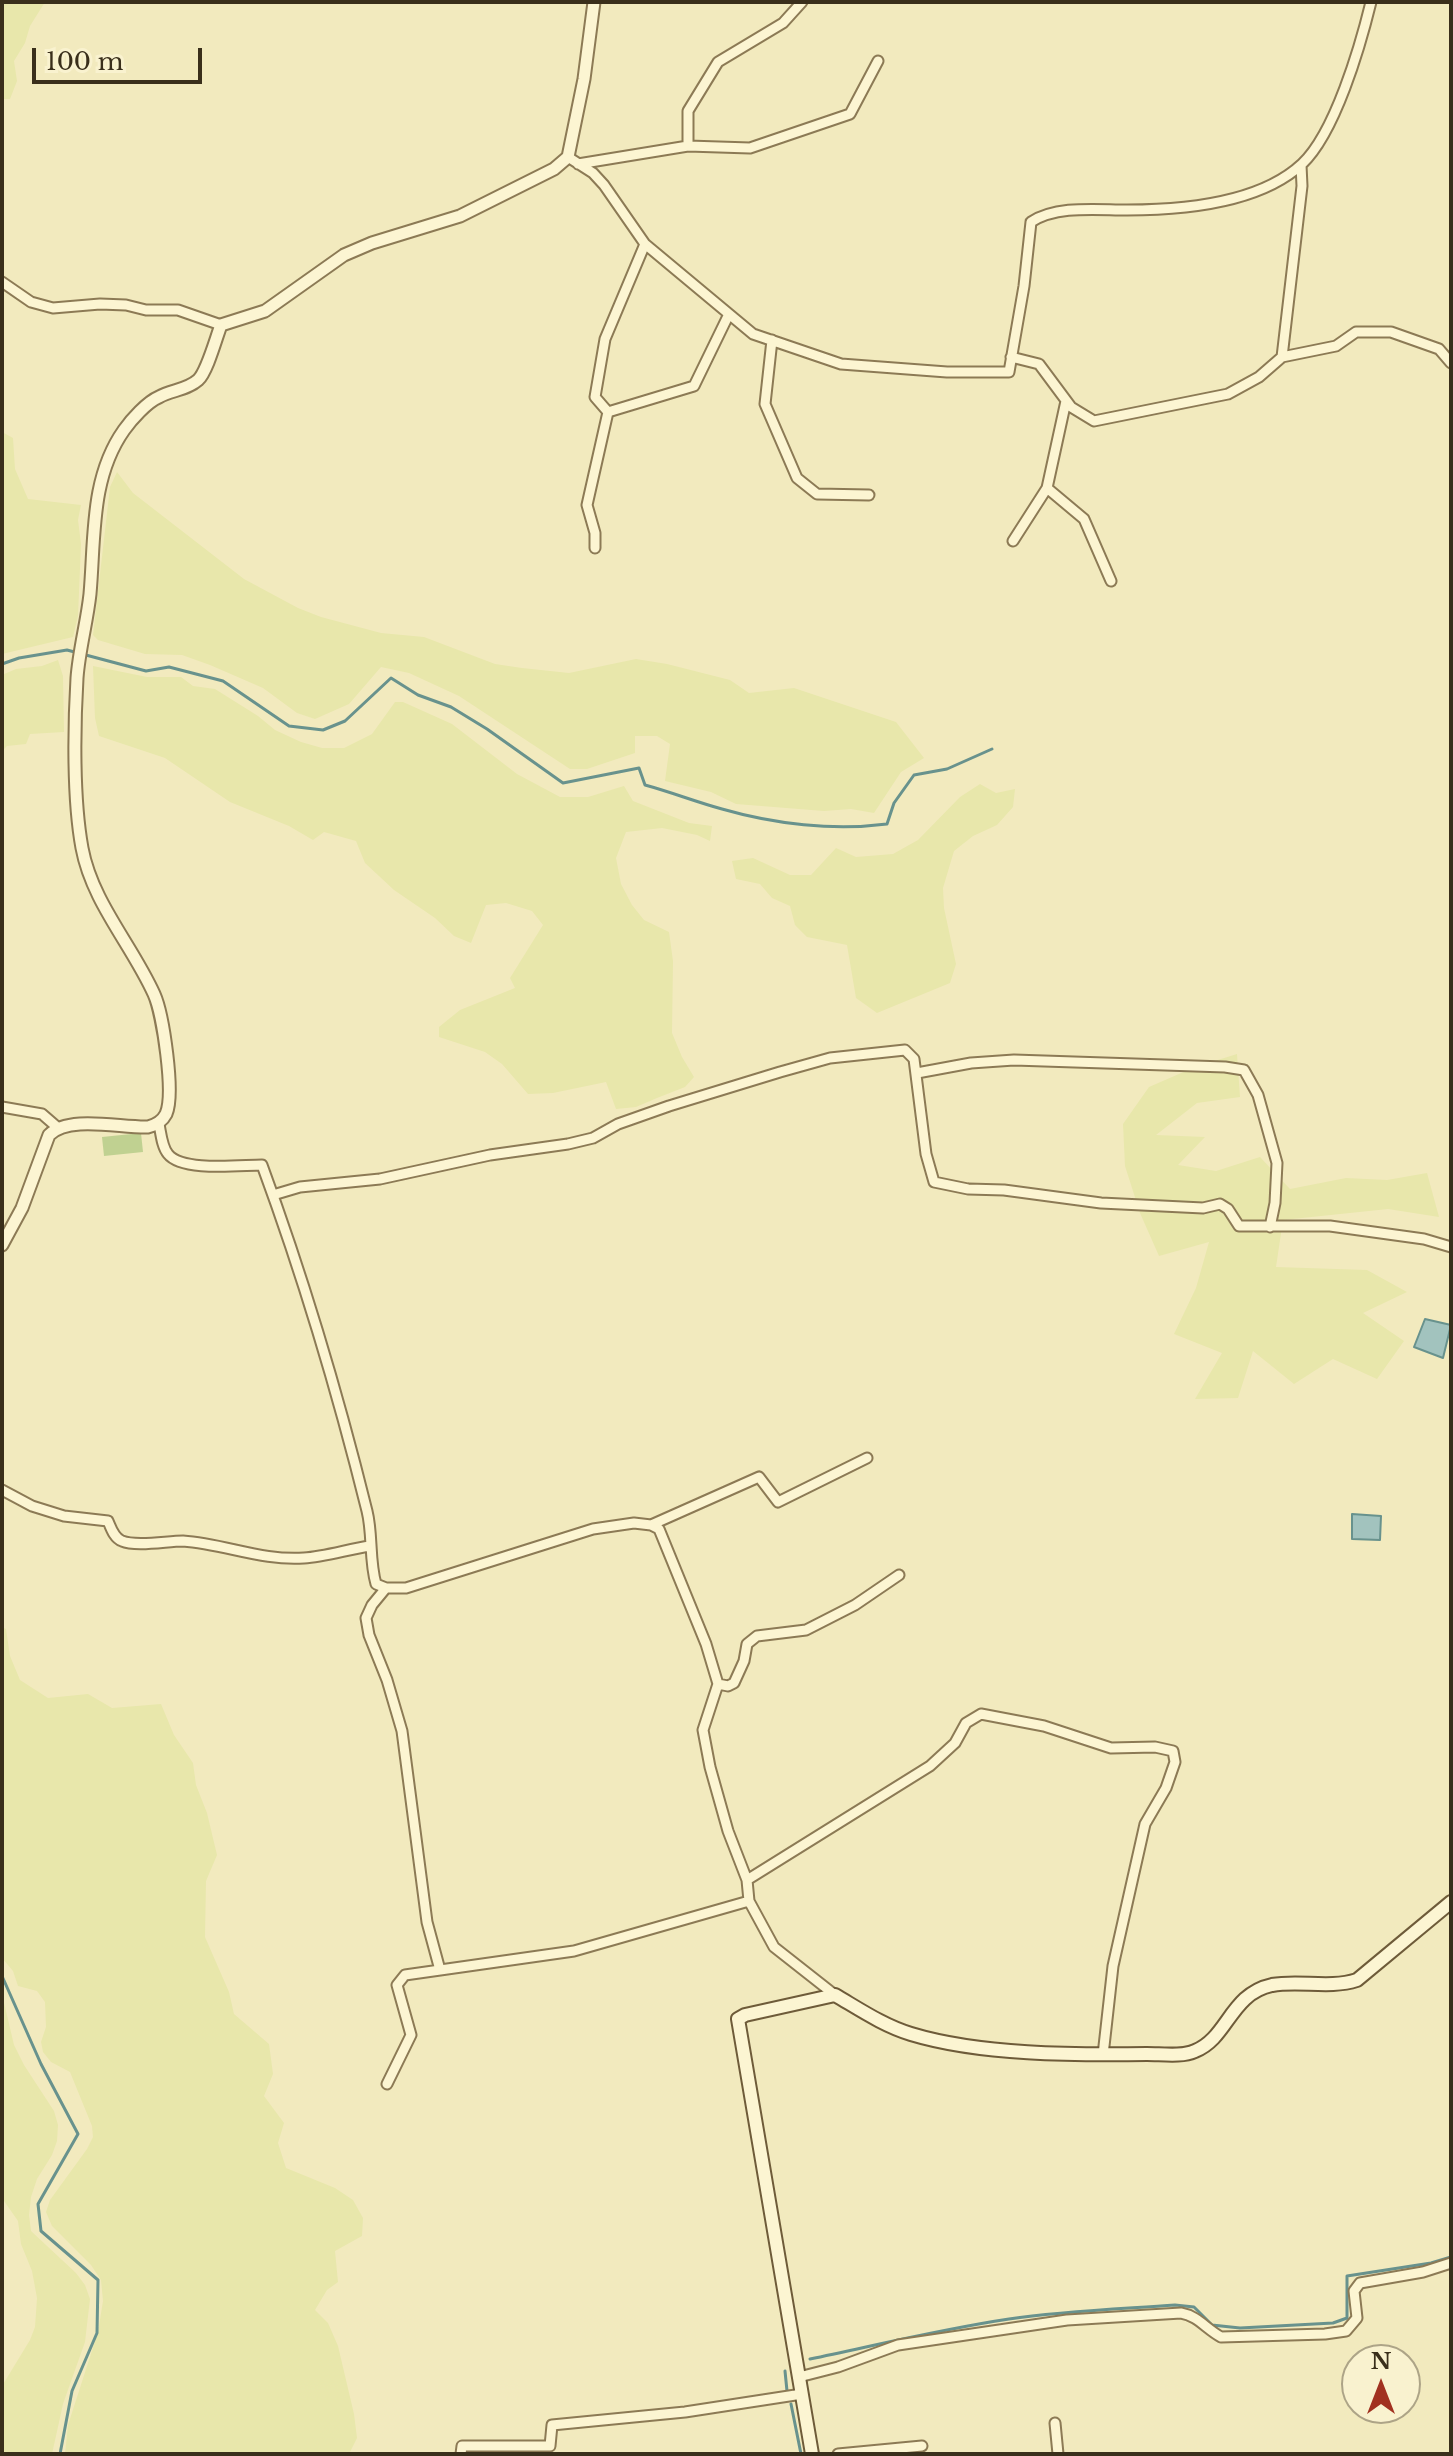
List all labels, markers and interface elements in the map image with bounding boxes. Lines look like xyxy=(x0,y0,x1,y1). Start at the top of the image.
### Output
scale bar xyxy=(36,32,206,82)
text: 100 m xyxy=(46,47,124,76)
north arrow xyxy=(1341,2344,1421,2424)
text: N xyxy=(1371,2348,1391,2375)

